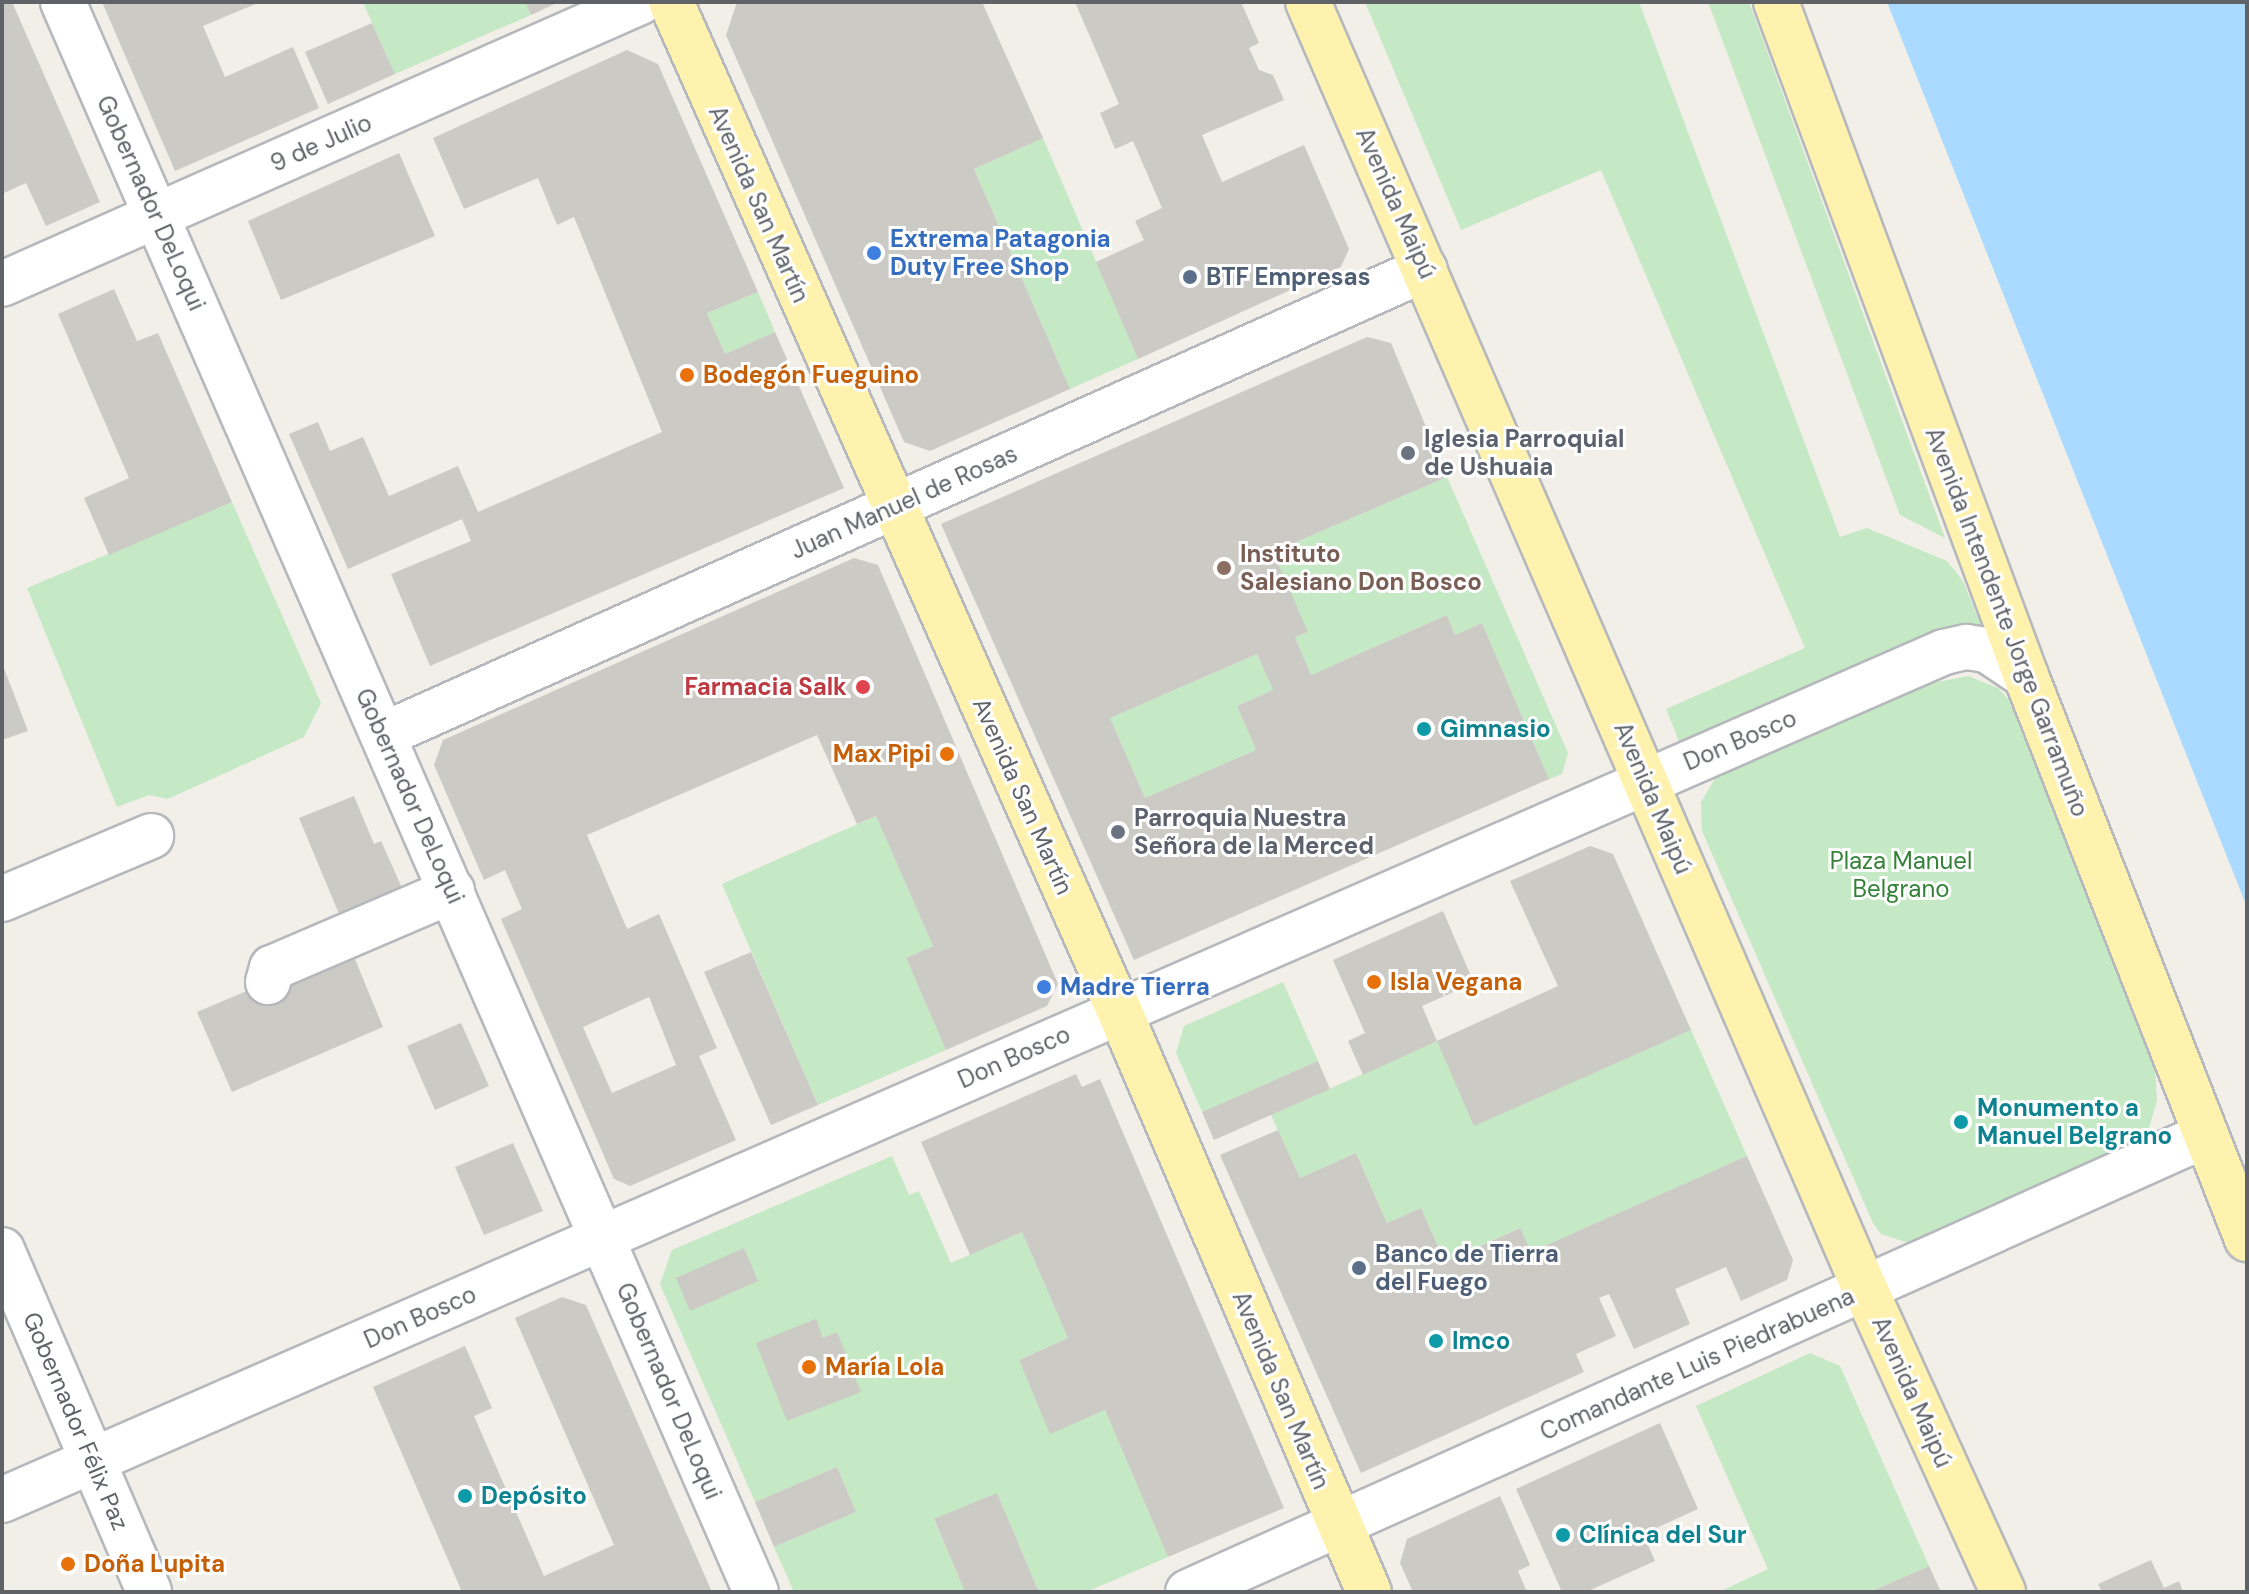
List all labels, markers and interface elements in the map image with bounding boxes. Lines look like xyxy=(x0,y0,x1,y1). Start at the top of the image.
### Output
street label: Gobernador DeLoqui xyxy=(91,91,211,315)
street label: Avenida San Martín xyxy=(703,101,815,307)
street label: 9 de Julio xyxy=(266,108,376,178)
street label: Avenida Maipú xyxy=(1350,123,1442,283)
place label: Extrema Patagonia Duty Free Shop xyxy=(890,225,1111,281)
marker: Extrema Patagonia Duty Free Shop xyxy=(865,244,883,262)
place label: BTF Empresas xyxy=(1206,263,1370,291)
marker: BTF Empresas xyxy=(1181,268,1199,286)
place label: Bodegón Fueguino xyxy=(703,361,919,389)
marker: Bodegón Fueguino xyxy=(678,366,696,384)
street label: Avenida Intendente Jorge Garramuño xyxy=(1919,423,2095,821)
place label: Iglesia Parroquial de Ushuaia xyxy=(1424,425,1624,481)
street label: Juan Manuel de Rosas xyxy=(786,439,1022,565)
marker: Iglesia Parroquial de Ushuaia xyxy=(1399,444,1417,462)
place label: Instituto Salesiano Don Bosco xyxy=(1240,540,1482,596)
marker: Instituto Salesiano Don Bosco xyxy=(1215,559,1233,577)
place label: Farmacia Salk xyxy=(684,673,847,701)
marker: Farmacia Salk xyxy=(854,678,872,696)
street label: Gobernador DeLoqui xyxy=(350,684,470,908)
street label: Avenida San Martín xyxy=(967,693,1079,899)
street label: Don Bosco xyxy=(1679,703,1801,777)
place label: Gimnasio xyxy=(1440,715,1551,743)
street label: Avenida Maipú xyxy=(1608,718,1698,878)
marker: Gimnasio xyxy=(1415,720,1433,738)
place label: Max Pipi xyxy=(833,740,931,768)
marker: Max Pipi xyxy=(938,745,956,763)
place label: Parroquia Nuestra Señora de la Merced xyxy=(1134,804,1374,860)
marker: Parroquia Nuestra Señora de la Merced xyxy=(1109,823,1127,841)
park label: Plaza Manuel Belgrano xyxy=(1830,847,1972,903)
place label: Isla Vegana xyxy=(1390,968,1522,996)
place label: Madre Tierra xyxy=(1060,973,1210,1001)
marker: Isla Vegana xyxy=(1365,973,1383,991)
marker: Madre Tierra xyxy=(1035,978,1053,996)
street label: Don Bosco xyxy=(954,1020,1074,1094)
place label: Monumento a Manuel Belgrano xyxy=(1977,1094,2172,1150)
marker: Monumento a Manuel Belgrano xyxy=(1952,1113,1970,1131)
place label: Banco de Tierra del Fuego xyxy=(1375,1240,1559,1296)
marker: Banco de Tierra del Fuego xyxy=(1350,1259,1368,1277)
street label: Gobernador DeLoqui xyxy=(610,1278,728,1504)
street label: Don Bosco xyxy=(360,1280,480,1354)
street label: Comandante Luis Piedrabuena xyxy=(1535,1282,1859,1446)
street label: Avenida San Martín xyxy=(1226,1287,1336,1493)
street label: Gobernador Félix Paz xyxy=(17,1308,135,1534)
street label: Avenida Maipú xyxy=(1866,1312,1958,1472)
place label: Imco xyxy=(1452,1327,1510,1355)
marker: Imco xyxy=(1427,1332,1445,1350)
place label: María Lola xyxy=(825,1353,944,1381)
marker: María Lola xyxy=(800,1358,818,1376)
place label: Depósito xyxy=(481,1482,587,1510)
marker: Depósito xyxy=(456,1487,474,1505)
place label: Clínica del Sur xyxy=(1579,1521,1746,1549)
marker: Clínica del Sur xyxy=(1554,1526,1572,1544)
place label: Doña Lupita xyxy=(84,1550,225,1578)
marker: Doña Lupita xyxy=(59,1555,77,1573)

